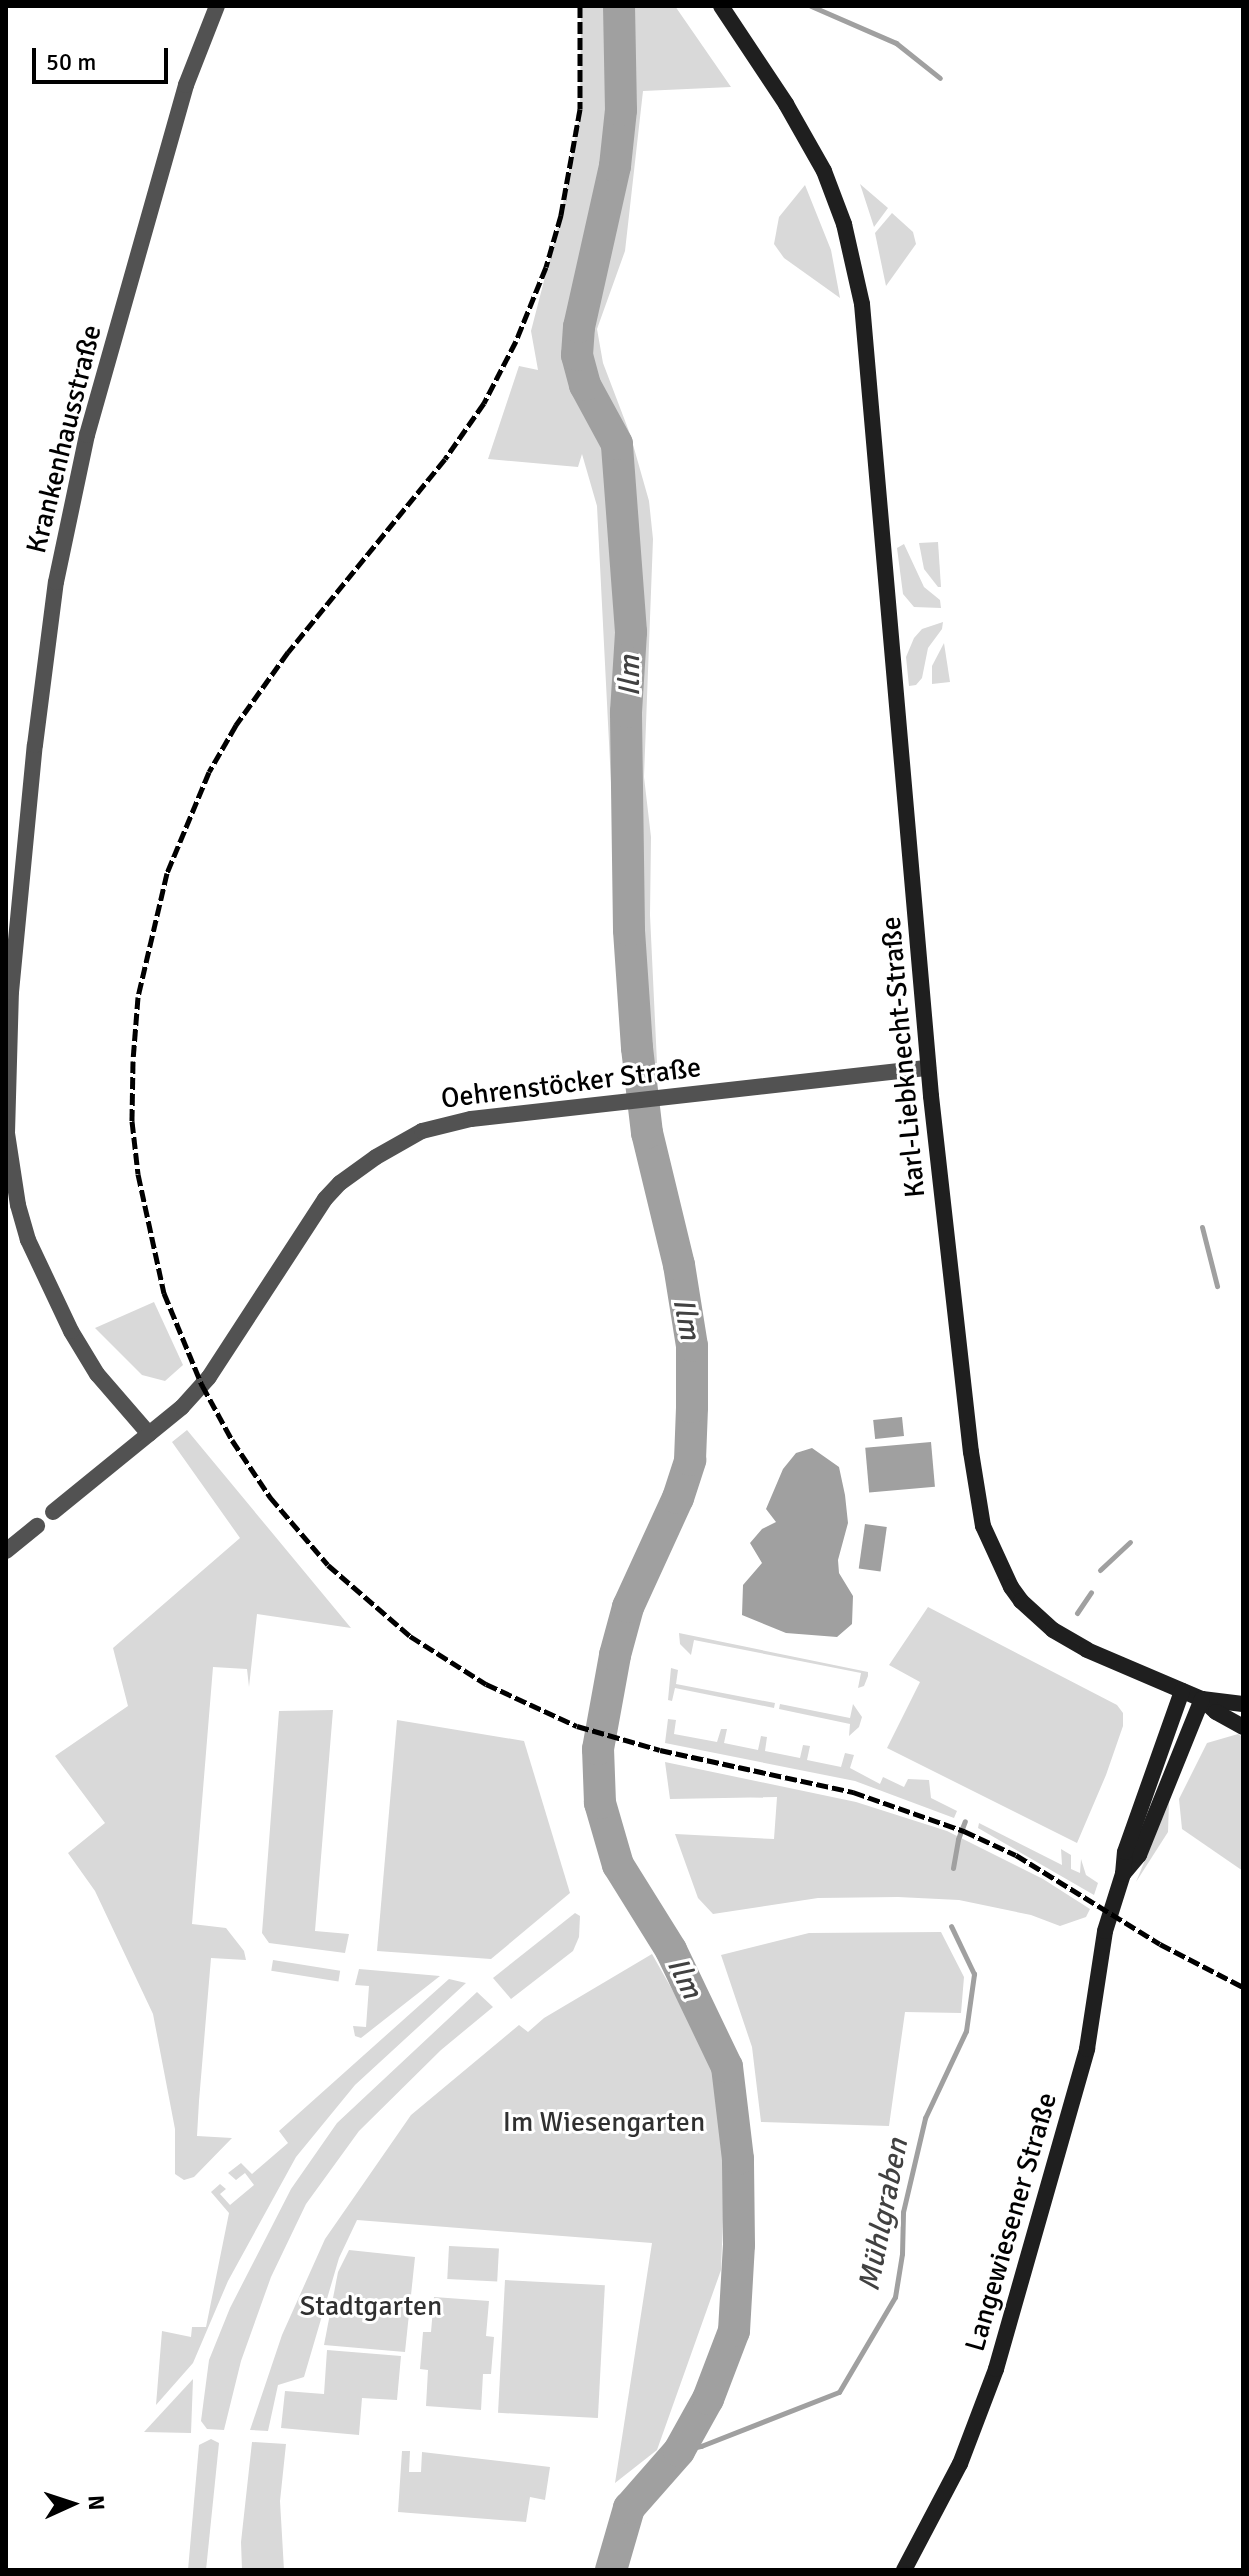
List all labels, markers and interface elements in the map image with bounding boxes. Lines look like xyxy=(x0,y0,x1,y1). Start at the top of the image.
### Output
scale bar xyxy=(36,32,172,82)
text: 50 m xyxy=(46,47,96,77)
street label: Krankenhausstraße xyxy=(19,321,109,557)
water label: Ilm xyxy=(612,655,648,697)
street label: Karl-Liebknecht-Straße xyxy=(874,915,932,1199)
street label: Oehrenstöcker Straße xyxy=(439,1050,703,1116)
water label: Ilm xyxy=(664,1295,708,1343)
water label: Ilm xyxy=(659,1951,709,2005)
street label: Langewiesener Straße xyxy=(958,2089,1064,2355)
park label: Im Wiesengarten xyxy=(503,2105,705,2139)
water label: Mühlgraben xyxy=(852,2136,916,2294)
park label: Stadtgarten xyxy=(300,2289,442,2323)
north arrow xyxy=(32,2464,112,2544)
text: N xyxy=(83,2494,110,2511)

